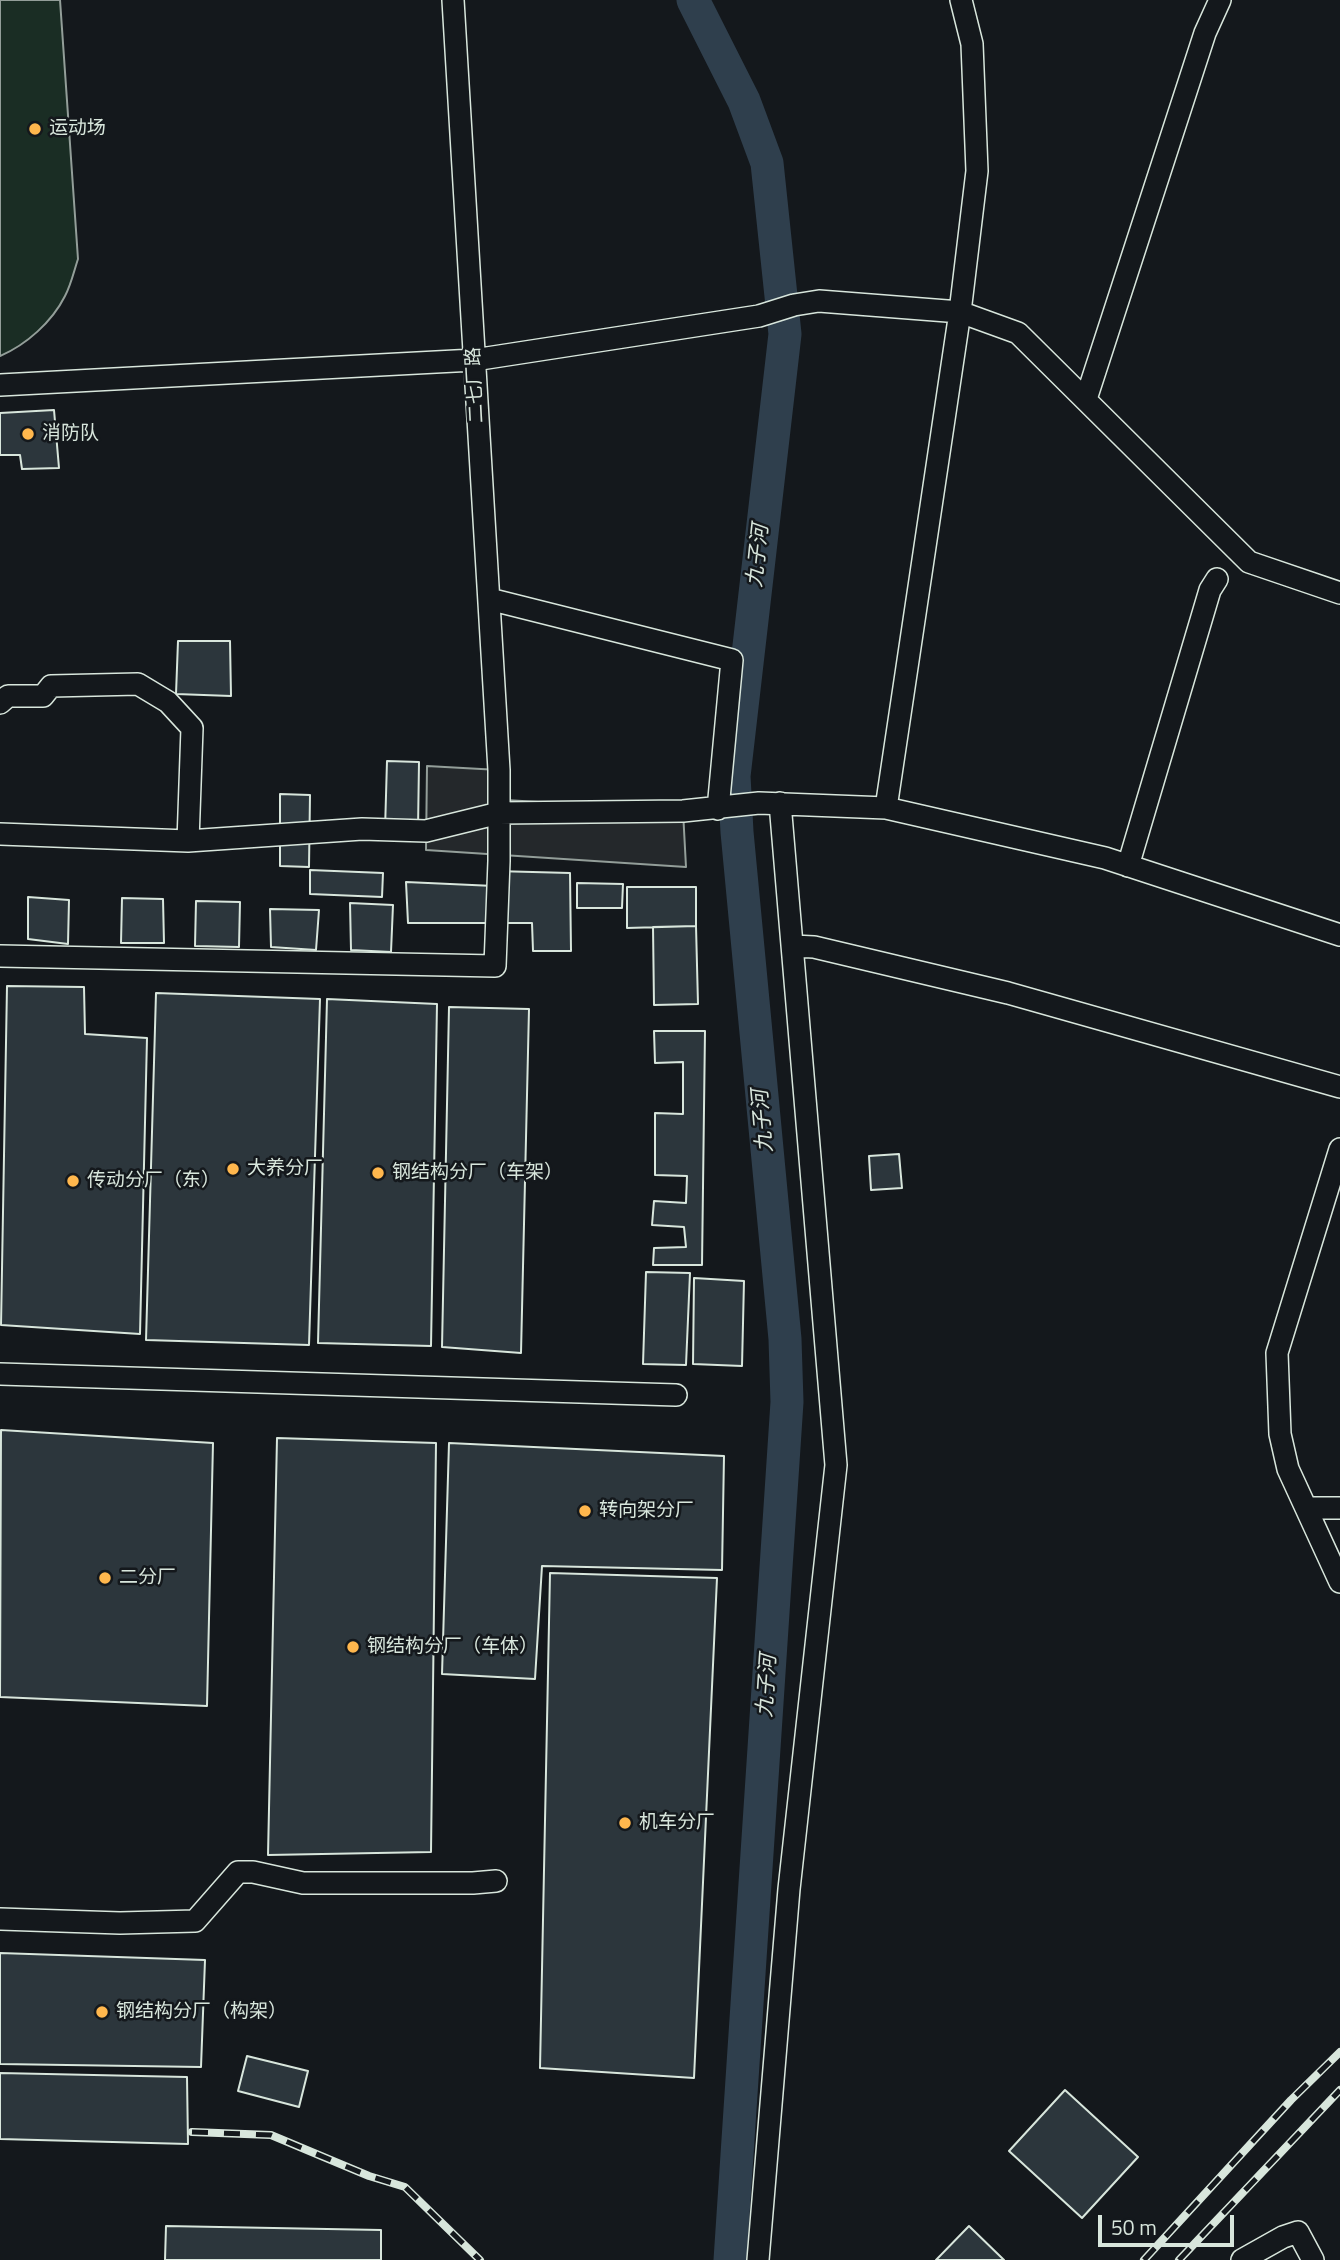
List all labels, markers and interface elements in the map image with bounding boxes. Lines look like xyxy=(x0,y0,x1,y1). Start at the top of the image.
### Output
place label: 运动场 xyxy=(49,118,106,140)
marker: 运动场 xyxy=(27,121,43,137)
street label: 二七厂路 xyxy=(463,346,489,424)
place label: 消防队 xyxy=(42,423,99,445)
marker: 消防队 xyxy=(20,426,36,442)
water label: 九子河 xyxy=(743,523,775,589)
water label: 九子河 xyxy=(749,1089,779,1153)
place label: 大养分厂 xyxy=(247,1158,323,1180)
marker: 大养分厂 xyxy=(225,1161,241,1177)
place label: 钢结构分厂（车架） xyxy=(392,1162,563,1184)
marker: 钢结构分厂（车架） xyxy=(370,1165,386,1181)
place label: 传动分厂（东） xyxy=(87,1170,220,1192)
marker: 传动分厂（东） xyxy=(65,1173,81,1189)
place label: 转向架分厂 xyxy=(599,1500,694,1522)
marker: 转向架分厂 xyxy=(577,1503,593,1519)
place label: 二分厂 xyxy=(119,1567,176,1589)
marker: 二分厂 xyxy=(97,1570,113,1586)
place label: 钢结构分厂（车体） xyxy=(367,1636,538,1658)
marker: 钢结构分厂（车体） xyxy=(345,1639,361,1655)
water label: 九子河 xyxy=(753,1654,783,1718)
place label: 机车分厂 xyxy=(639,1812,715,1834)
marker: 机车分厂 xyxy=(617,1815,633,1831)
place label: 钢结构分厂（构架） xyxy=(116,2001,287,2023)
marker: 钢结构分厂（构架） xyxy=(94,2004,110,2020)
scale bar xyxy=(1102,2200,1238,2244)
text: 50 m xyxy=(1111,2211,1157,2243)

